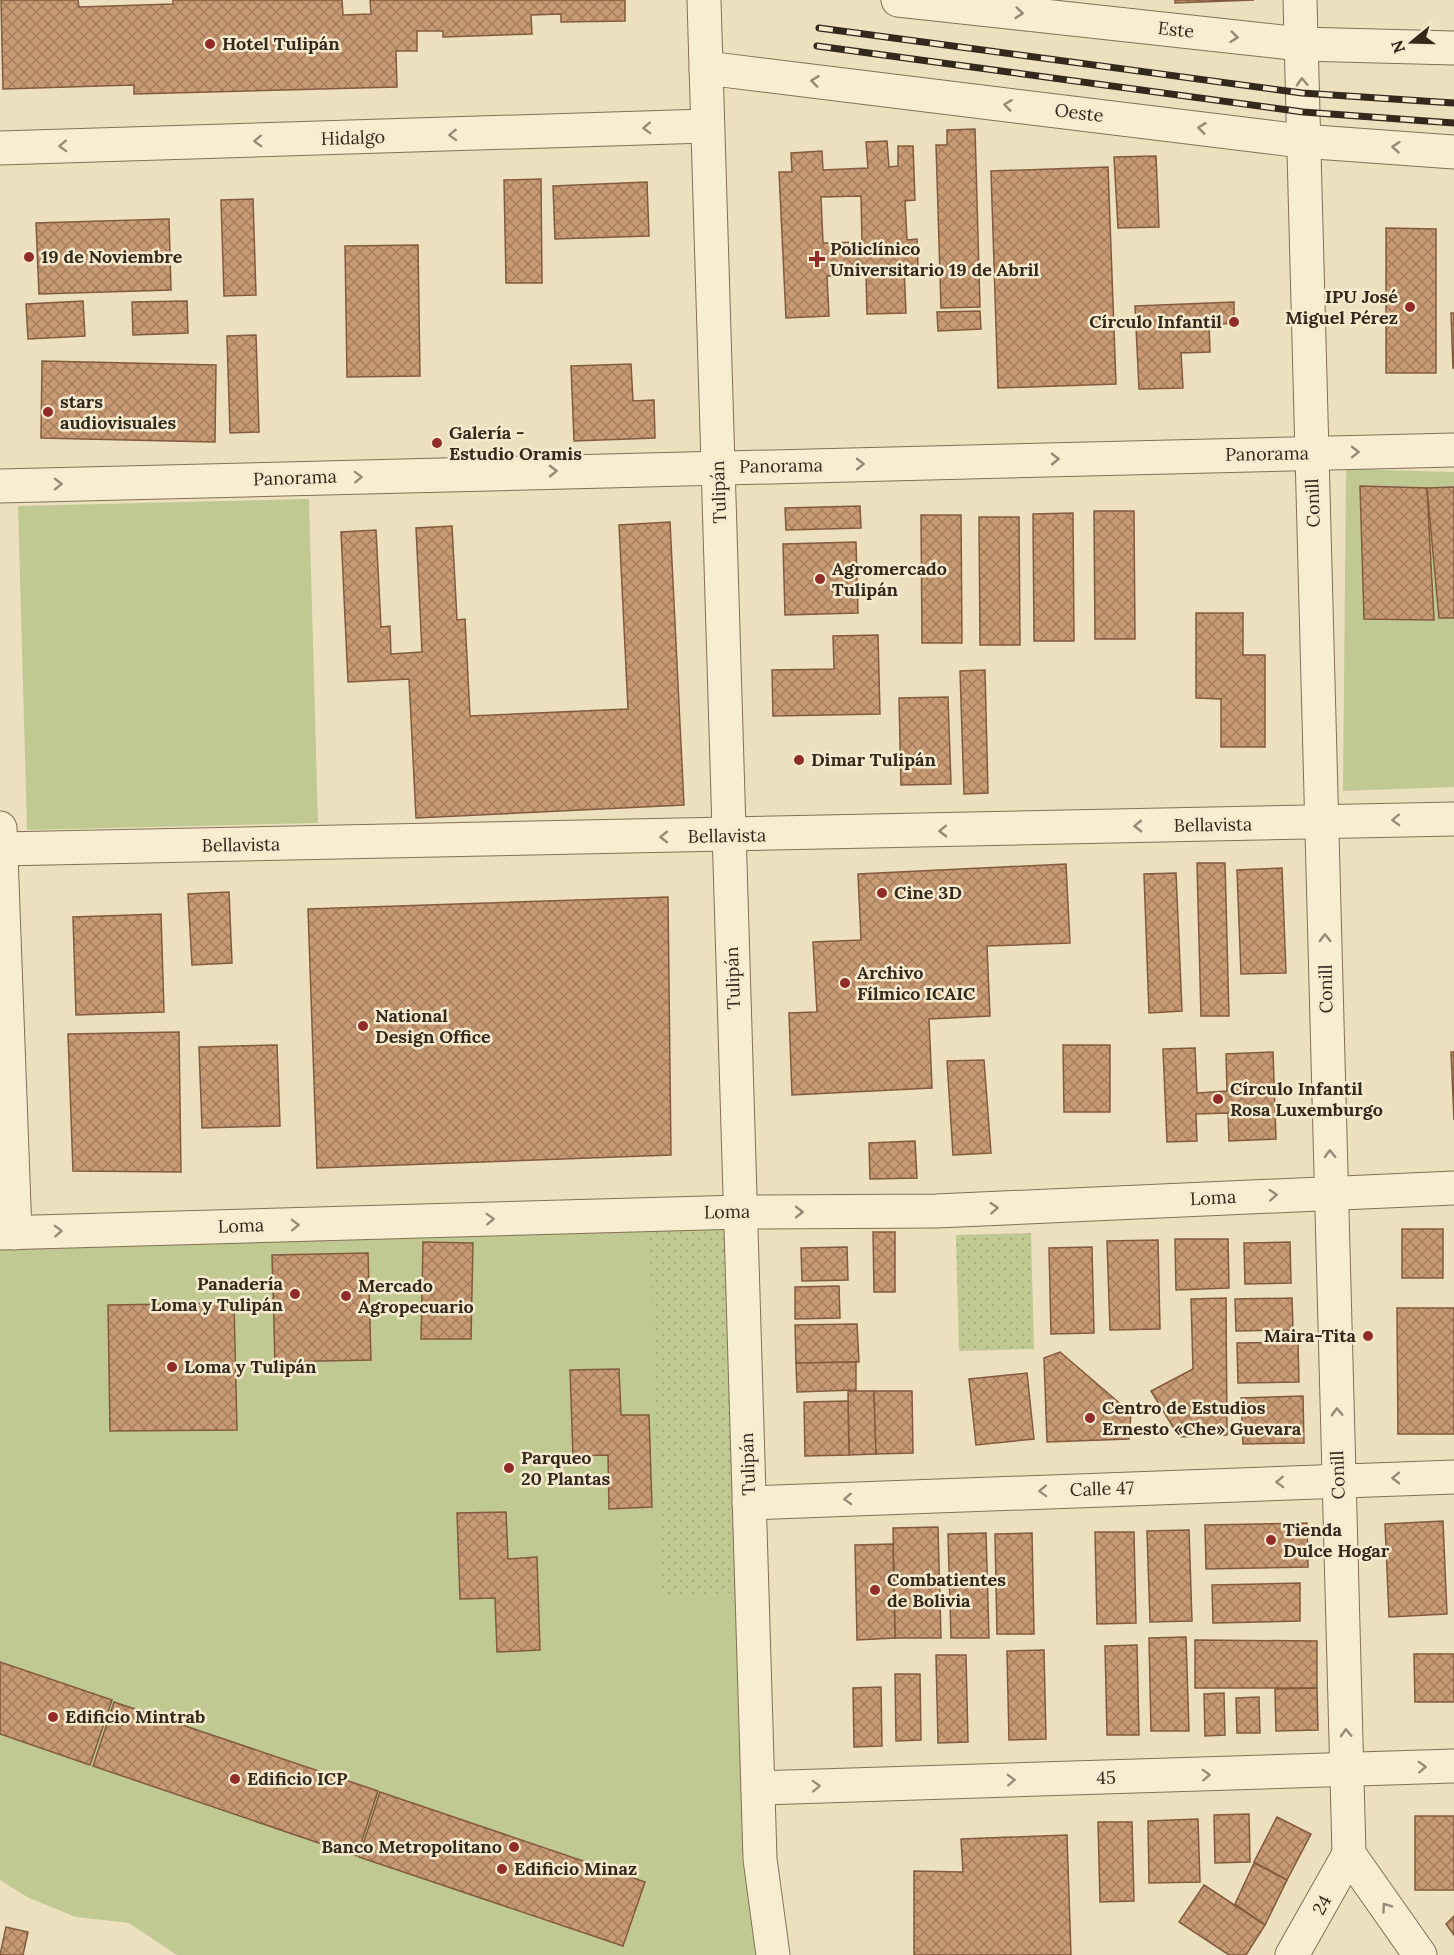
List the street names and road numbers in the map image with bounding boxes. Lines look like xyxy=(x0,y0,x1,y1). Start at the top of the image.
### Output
street label: Este xyxy=(1157,16,1196,43)
street label: Oeste xyxy=(1053,98,1105,127)
street label: Hidalgo xyxy=(320,125,386,150)
street label: Panorama xyxy=(1225,441,1309,466)
street label: Panorama xyxy=(739,453,823,478)
street label: Tulipán xyxy=(706,460,731,524)
street label: Panorama xyxy=(253,465,337,490)
street label: Conill xyxy=(1300,478,1325,528)
street label: Bellavista xyxy=(1174,812,1252,837)
street label: Bellavista xyxy=(688,823,766,848)
street label: Bellavista xyxy=(202,832,280,857)
street label: Tulipán xyxy=(720,946,745,1010)
street label: Conill xyxy=(1314,964,1337,1014)
street label: Loma xyxy=(1189,1185,1237,1210)
street label: Loma xyxy=(704,1200,750,1223)
street label: Loma xyxy=(217,1213,265,1238)
street label: Tulipán xyxy=(735,1432,760,1496)
street label: Conill xyxy=(1325,1450,1350,1500)
street label: Calle 47 xyxy=(1069,1476,1134,1501)
street label: 45 xyxy=(1096,1766,1116,1789)
street label: 24 xyxy=(1307,1891,1336,1919)

